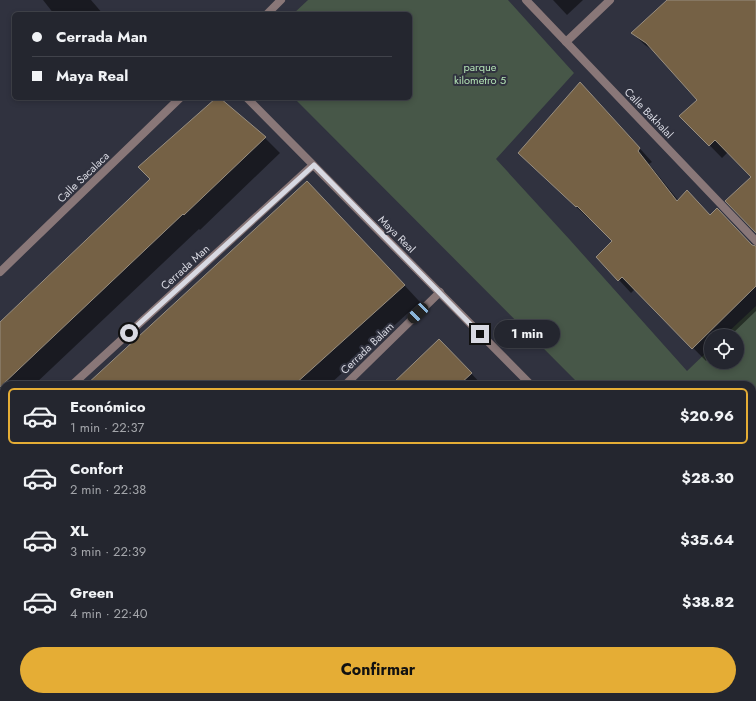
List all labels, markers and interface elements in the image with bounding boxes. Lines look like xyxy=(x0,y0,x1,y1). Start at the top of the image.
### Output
text: Cerrada Man xyxy=(56,26,147,48)
park label: parque kilometro 5 xyxy=(454,59,506,88)
text: Maya Real xyxy=(56,65,128,87)
street label: Calle Bakhalal xyxy=(621,84,677,142)
street label: Calle Sacalaca xyxy=(53,148,113,206)
street label: Maya Real xyxy=(375,212,419,256)
street label: Cerrada Man xyxy=(157,241,213,293)
car xyxy=(405,300,431,326)
street label: Cerrada Balam xyxy=(337,318,397,378)
callout: 1 min xyxy=(494,320,560,348)
route start xyxy=(120,324,138,342)
text: 1 min xyxy=(511,324,543,343)
route end xyxy=(471,325,489,343)
map controls xyxy=(704,329,744,369)
button: locate xyxy=(704,329,744,369)
text: Económico xyxy=(70,396,145,418)
icon: car xyxy=(22,398,58,434)
text: $20.96 xyxy=(680,405,734,427)
text: 1 min · 22:37 xyxy=(70,418,144,437)
text: Confort xyxy=(70,458,123,480)
icon: car xyxy=(22,460,58,496)
text: $28.30 xyxy=(682,467,734,489)
text: 2 min · 22:38 xyxy=(70,480,146,499)
text: XL xyxy=(70,520,88,542)
icon: car xyxy=(22,522,58,558)
text: $35.64 xyxy=(680,529,734,551)
text: 3 min · 22:39 xyxy=(70,542,146,561)
text: Green xyxy=(70,582,114,604)
icon: car xyxy=(22,584,58,620)
text: $38.82 xyxy=(682,591,734,613)
text: 4 min · 22:40 xyxy=(70,604,148,623)
button: Confirmar xyxy=(20,647,736,693)

